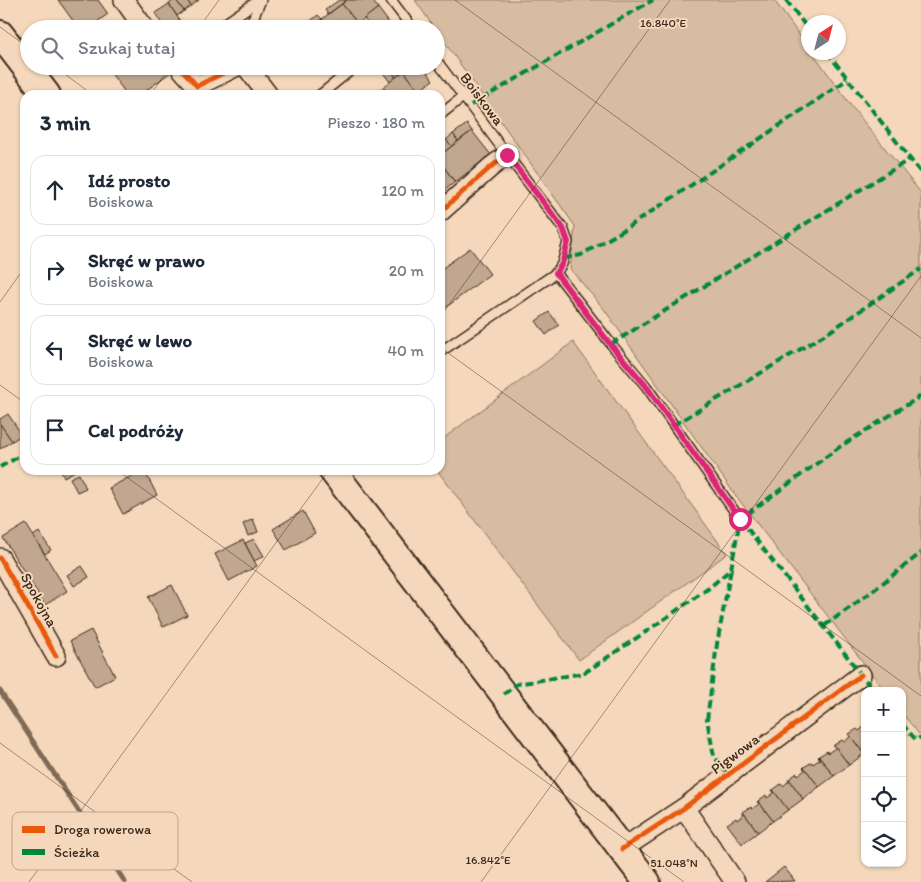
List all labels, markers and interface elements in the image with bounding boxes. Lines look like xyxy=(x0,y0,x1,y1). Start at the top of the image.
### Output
north arrow xyxy=(801,15,846,60)
text: 16.840°E xyxy=(640,16,686,30)
search box xyxy=(20,20,445,75)
icon: search xyxy=(38,34,66,62)
text: Szukaj tutaj xyxy=(78,36,175,59)
street label: Boiskowa xyxy=(456,69,508,129)
text: 3 min xyxy=(40,110,90,135)
text: Pieszo · 180 m xyxy=(327,113,425,132)
route end xyxy=(496,144,519,167)
text: Idź prosto xyxy=(88,169,171,192)
icon: ahead xyxy=(41,176,69,204)
text: 120 m xyxy=(381,181,424,200)
text: Boiskowa xyxy=(88,192,153,211)
text: Skręć w prawo xyxy=(88,249,205,272)
icon: right xyxy=(41,256,69,284)
text: 20 m xyxy=(389,261,424,280)
text: Boiskowa xyxy=(88,272,153,291)
text: Skręć w lewo xyxy=(88,329,192,352)
icon: left xyxy=(41,336,69,364)
text: 40 m xyxy=(387,341,424,360)
text: Boiskowa xyxy=(88,352,153,371)
icon: arrive xyxy=(41,416,69,444)
text: Cel podróży xyxy=(88,419,183,442)
route start xyxy=(729,508,752,531)
street label: Spokojna xyxy=(17,570,61,630)
map controls xyxy=(861,687,906,867)
button: + xyxy=(861,687,906,732)
street label: Pigwowa xyxy=(707,730,763,778)
button: − xyxy=(861,732,906,777)
button: locate xyxy=(861,777,906,822)
legend xyxy=(12,812,178,870)
text: Droga rowerowa xyxy=(54,821,152,838)
button: layers xyxy=(861,822,906,867)
text: Ścieżka xyxy=(54,844,100,861)
text: 16.842°E xyxy=(465,853,511,867)
text: 51.048°N xyxy=(650,856,698,870)

